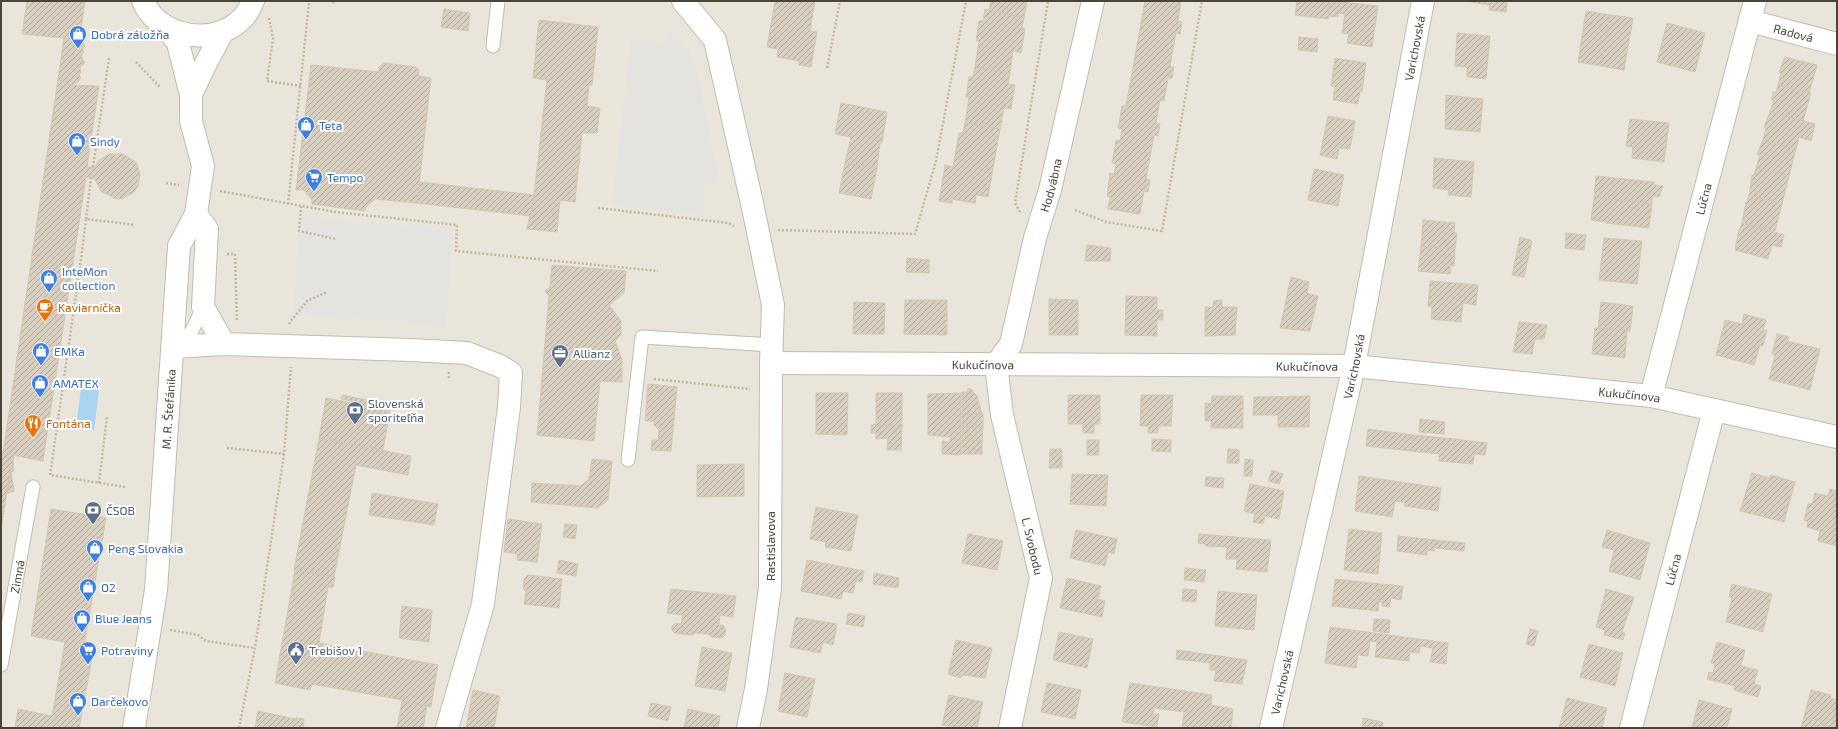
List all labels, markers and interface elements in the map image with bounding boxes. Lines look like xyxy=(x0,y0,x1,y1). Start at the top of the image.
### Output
street label: Varichovská xyxy=(1401,14,1427,82)
street label: Radová xyxy=(1772,21,1815,44)
shop icon: Dobrá záložňa xyxy=(68,24,88,49)
place label: Dobrá záložňa xyxy=(91,27,169,41)
shop icon: Teta xyxy=(296,115,316,140)
place label: Teta xyxy=(319,118,342,132)
shop icon: Sindy xyxy=(67,131,87,156)
place label: Sindy xyxy=(90,134,121,148)
street label: Hodvábna xyxy=(1037,157,1064,214)
supermarket icon: Tempo xyxy=(304,167,324,192)
place label: Tempo xyxy=(327,170,364,184)
street label: Lúčna xyxy=(1692,181,1714,216)
place label: InteMon collection xyxy=(62,264,115,292)
shop icon: InteMon collection xyxy=(39,268,59,293)
cafe icon: Kaviarnička xyxy=(35,297,55,322)
place label: Kaviarnička xyxy=(58,300,121,314)
street label: Varichovská xyxy=(1340,333,1367,400)
shop icon: EMKa xyxy=(31,341,51,366)
office icon: Allianz xyxy=(550,343,570,368)
place label: EMKa xyxy=(54,344,85,358)
place label: Allianz xyxy=(573,346,610,360)
street label: Kukučínova xyxy=(952,357,1014,371)
street label: Kukučínova xyxy=(1276,359,1338,373)
street label: M. R. Štefánika xyxy=(158,369,178,450)
shop icon: AMATEX xyxy=(30,373,50,398)
place label: AMATEX xyxy=(53,376,99,390)
street label: Kukučínova xyxy=(1598,384,1662,405)
place label: Slovenská sporiteľňa xyxy=(368,396,424,424)
bank icon: Slovenská sporiteľňa xyxy=(345,400,365,425)
restaurant icon: Fontána xyxy=(23,413,43,438)
place label: Fontána xyxy=(46,416,91,430)
bank icon: ČSOB xyxy=(83,500,103,525)
place label: ČSOB xyxy=(106,503,135,517)
street label: Rastislavova xyxy=(763,511,777,581)
street label: L. Svobodu xyxy=(1020,516,1046,576)
shop icon: Peng Slovakia xyxy=(85,538,105,563)
place label: Peng Slovakia xyxy=(108,541,183,555)
street label: Lúčna xyxy=(1662,552,1683,587)
street label: Zimná xyxy=(7,559,27,594)
shop icon: O2 xyxy=(78,577,98,602)
place label: O2 xyxy=(101,580,116,594)
shop icon: Blue Jeans xyxy=(72,608,92,633)
place label: Blue Jeans xyxy=(95,611,152,625)
supermarket icon: Potraviny xyxy=(78,640,98,665)
public building icon: Trebišov 1 xyxy=(286,640,306,665)
place label: Potraviny xyxy=(101,643,154,657)
place label: Trebišov 1 xyxy=(309,643,362,657)
street label: Varichovská xyxy=(1267,648,1296,716)
shop icon: Darčekovo xyxy=(68,691,88,716)
place label: Darčekovo xyxy=(91,694,148,708)

